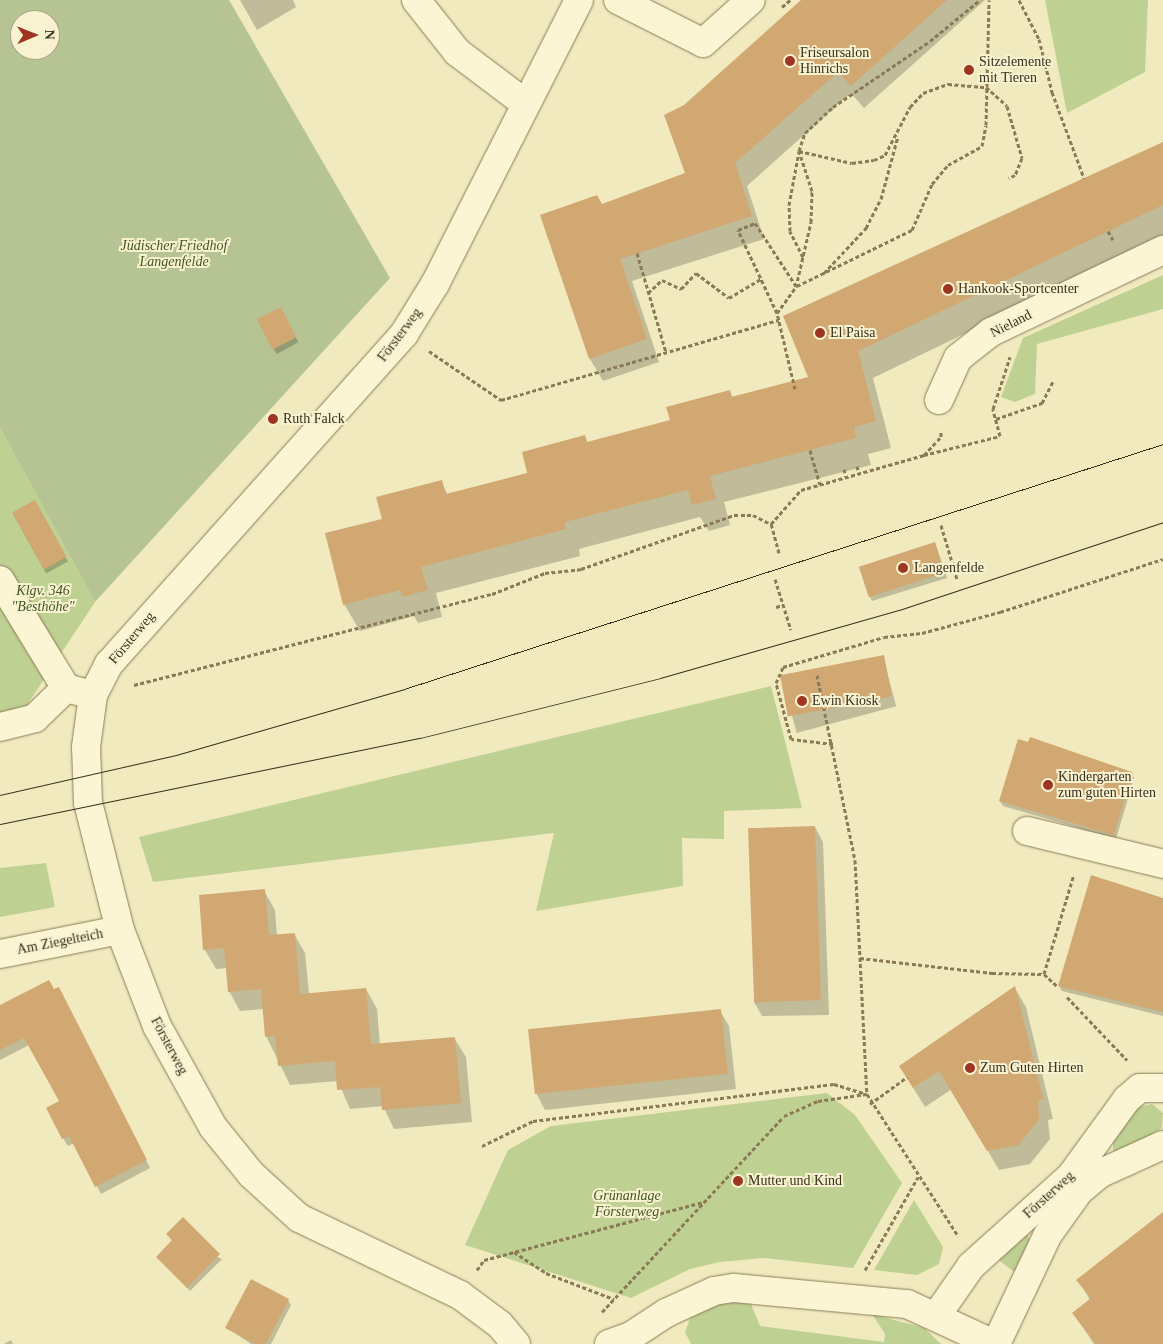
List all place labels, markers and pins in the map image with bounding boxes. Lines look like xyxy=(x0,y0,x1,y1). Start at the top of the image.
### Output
place label: Friseursalon Hinrichs xyxy=(800,45,869,78)
place label: Sitzelemente mit Tieren xyxy=(979,54,1051,86)
marker: Friseursalon Hinrichs xyxy=(784,55,796,67)
marker: Sitzelemente mit Tieren xyxy=(963,64,975,76)
place label: Hankook-Sportcenter xyxy=(958,281,1079,297)
marker: Hankook-Sportcenter xyxy=(942,283,954,295)
place label: El Paisa xyxy=(830,325,875,341)
marker: El Paisa xyxy=(814,327,826,339)
place label: Ruth Falck xyxy=(283,411,345,427)
marker: Ruth Falck xyxy=(267,413,279,425)
place label: Langenfelde xyxy=(914,560,984,576)
marker: Langenfelde xyxy=(896,561,910,575)
place label: Ewin Kiosk xyxy=(812,693,879,709)
marker: Ewin Kiosk xyxy=(796,695,808,707)
place label: Kindergarten zum guten Hirten xyxy=(1058,769,1156,802)
marker: Kindergarten zum guten Hirten xyxy=(1042,779,1054,791)
place label: Zum Guten Hirten xyxy=(980,1060,1083,1076)
marker: Zum Guten Hirten xyxy=(964,1062,976,1074)
place label: Mutter und Kind xyxy=(748,1173,842,1189)
marker: Mutter und Kind xyxy=(732,1175,744,1187)

